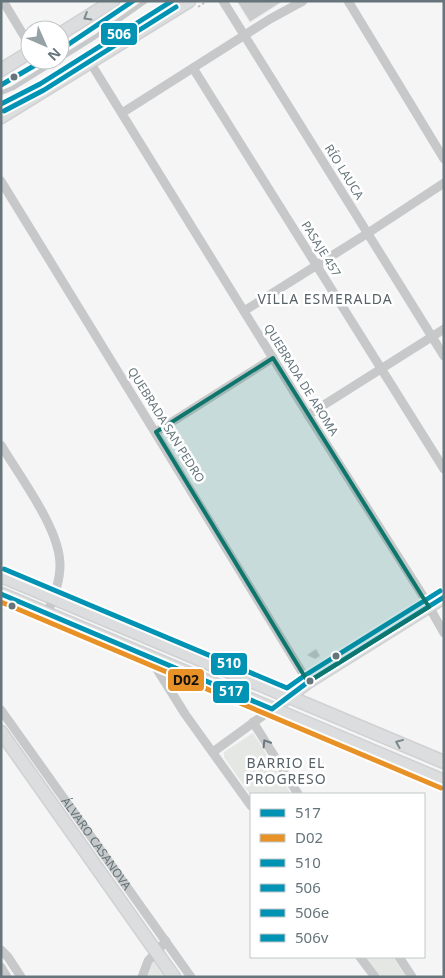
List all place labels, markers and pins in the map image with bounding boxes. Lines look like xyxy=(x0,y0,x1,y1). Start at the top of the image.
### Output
unlabelled marker xyxy=(9,72,19,82)
unlabelled marker xyxy=(7,601,17,611)
unlabelled marker xyxy=(331,651,341,661)
unlabelled marker xyxy=(305,676,315,686)

